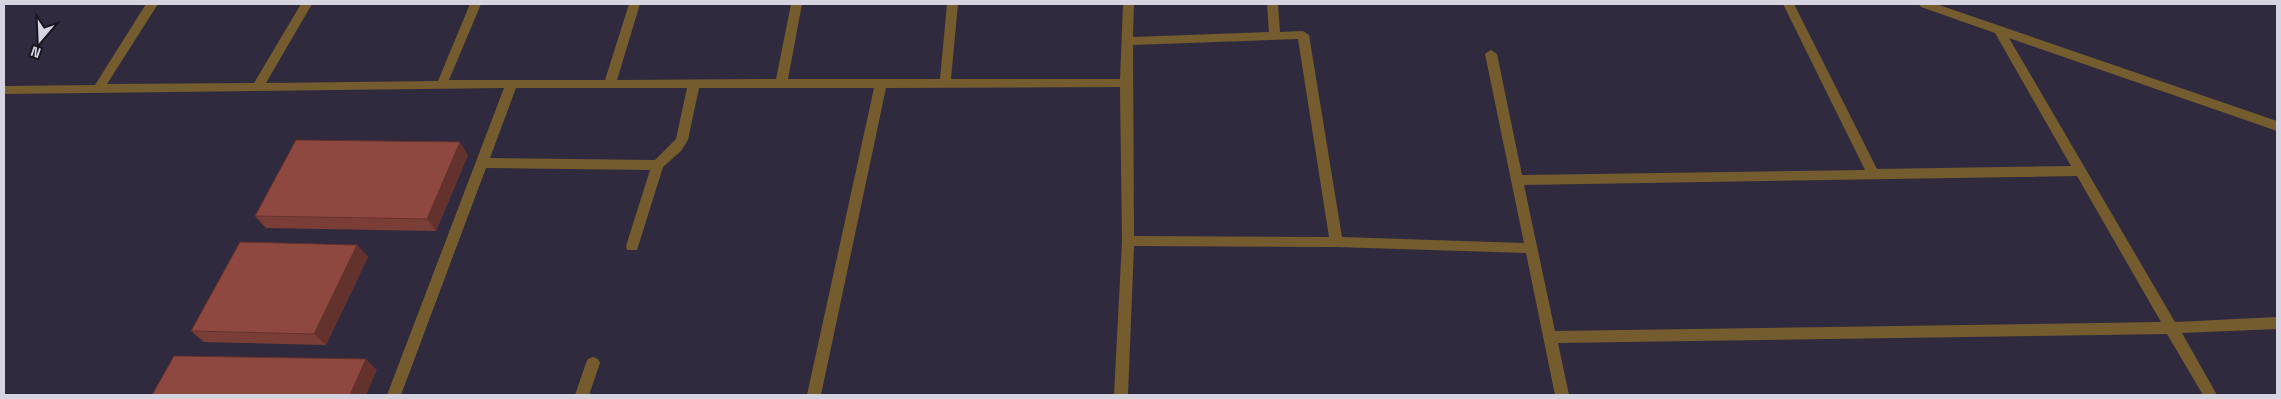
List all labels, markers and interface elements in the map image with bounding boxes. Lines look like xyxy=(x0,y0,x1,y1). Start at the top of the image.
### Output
north arrow xyxy=(15,15,65,65)
text: N xyxy=(28,42,43,62)

